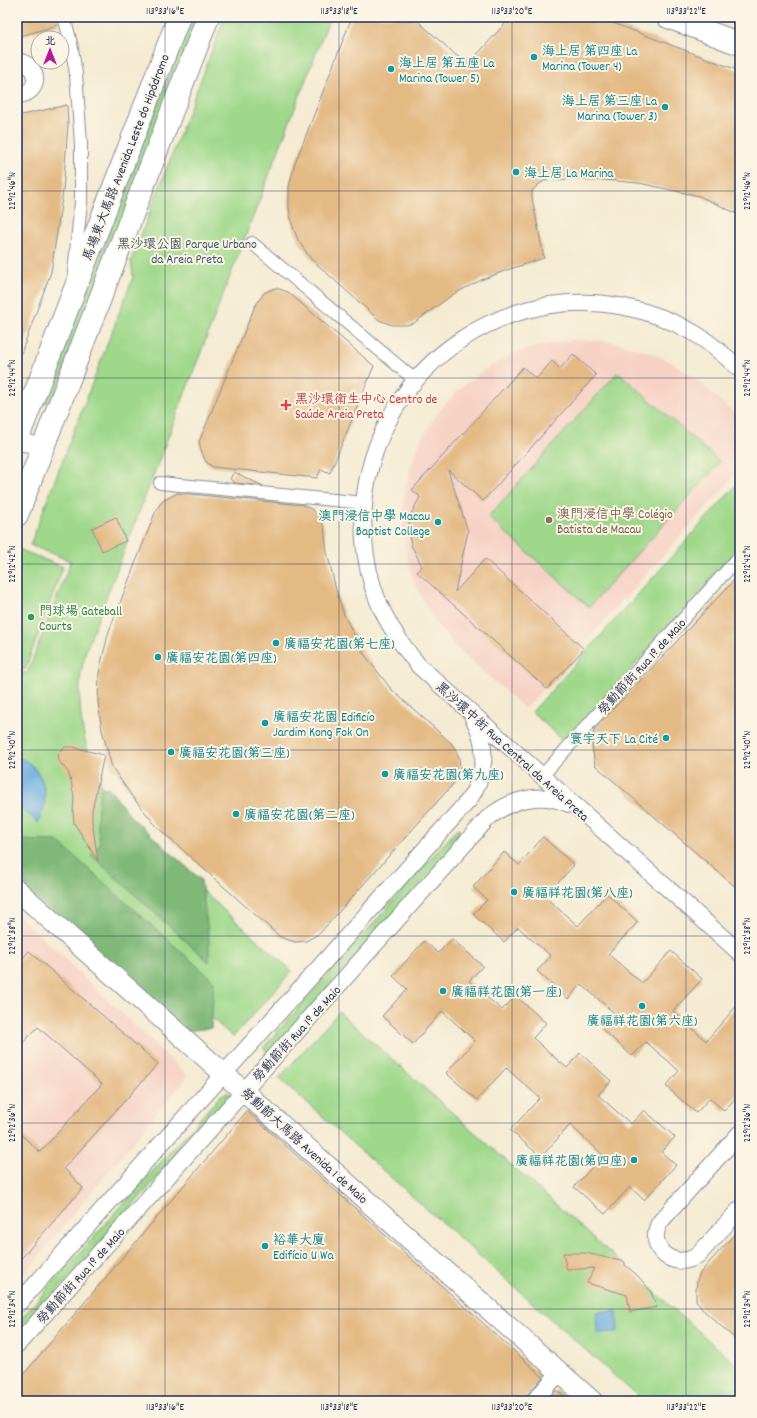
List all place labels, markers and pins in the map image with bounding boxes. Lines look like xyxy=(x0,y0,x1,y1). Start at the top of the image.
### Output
place label: 海上居 第四座 La Marina (Tower 4) xyxy=(542,43,638,77)
marker: 海上居 第四座 La Marina (Tower 4) xyxy=(529,52,539,62)
place label: 海上居 第五座 La Marina (Tower 5) xyxy=(399,55,495,89)
marker: 海上居 第五座 La Marina (Tower 5) xyxy=(386,64,396,74)
place label: 海上居 第三座 La Marina (Tower 3) xyxy=(562,93,658,127)
marker: 海上居 第三座 La Marina (Tower 3) xyxy=(660,102,670,112)
place label: 海上居 La Marina xyxy=(524,165,614,184)
marker: 海上居 La Marina xyxy=(511,167,521,177)
place label: 黑沙環衛生中心 Centro de Saúde Areia Preta xyxy=(295,391,438,425)
marker: 黑沙環衛生中心 Centro de Saúde Areia Preta xyxy=(280,399,292,411)
place label: 澳門浸信中學 Colégio Batista de Macau xyxy=(557,506,673,540)
place label: 澳門浸信中學 Macau Baptist College xyxy=(318,508,430,542)
marker: 澳門浸信中學 Colégio Batista de Macau xyxy=(544,515,554,525)
marker: 澳門浸信中學 Macau Baptist College xyxy=(433,517,443,527)
place label: 門球場 Gateball Courts xyxy=(39,603,122,637)
marker: 門球場 Gateball Courts xyxy=(26,612,36,622)
place label: 廣福安花園(第七座) xyxy=(284,636,395,655)
marker: 廣福安花園(第七座) xyxy=(271,638,281,648)
place label: 廣福安花園(第四座) xyxy=(166,650,277,669)
marker: 廣福安花園(第四座) xyxy=(153,652,163,662)
place label: 廣福安花園 Edificío Jardim Kong Fok On xyxy=(273,709,375,743)
marker: 廣福安花園 Edificío Jardim Kong Fok On xyxy=(260,718,270,728)
place label: 寰宇天下 La Cité xyxy=(569,731,658,750)
marker: 寰宇天下 La Cité xyxy=(661,733,671,743)
place label: 廣福安花園(第三座) xyxy=(179,745,290,764)
marker: 廣福安花園(第三座) xyxy=(166,747,176,757)
place label: 廣福安花園(第九座) xyxy=(393,767,504,786)
marker: 廣福安花園(第九座) xyxy=(380,769,390,779)
place label: 廣福安花園(第二座) xyxy=(244,807,355,826)
marker: 廣福安花園(第二座) xyxy=(231,809,241,819)
place label: 廣福祥花園(第八座) xyxy=(522,885,633,904)
marker: 廣福祥花園(第八座) xyxy=(509,887,519,897)
place label: 廣福祥花園(第一座) xyxy=(451,984,562,1003)
marker: 廣福祥花園(第一座) xyxy=(438,986,448,996)
marker: 廣福祥花園(第六座) xyxy=(637,1001,647,1011)
place label: 廣福祥花園(第六座) xyxy=(587,1013,697,1032)
place label: 廣福祥花園(第四座) xyxy=(515,1153,626,1172)
marker: 廣福祥花園(第四座) xyxy=(629,1155,639,1165)
place label: 裕華大廈 Edifício U Wa xyxy=(273,1232,334,1266)
marker: 裕華大廈 Edifício U Wa xyxy=(260,1241,270,1251)

